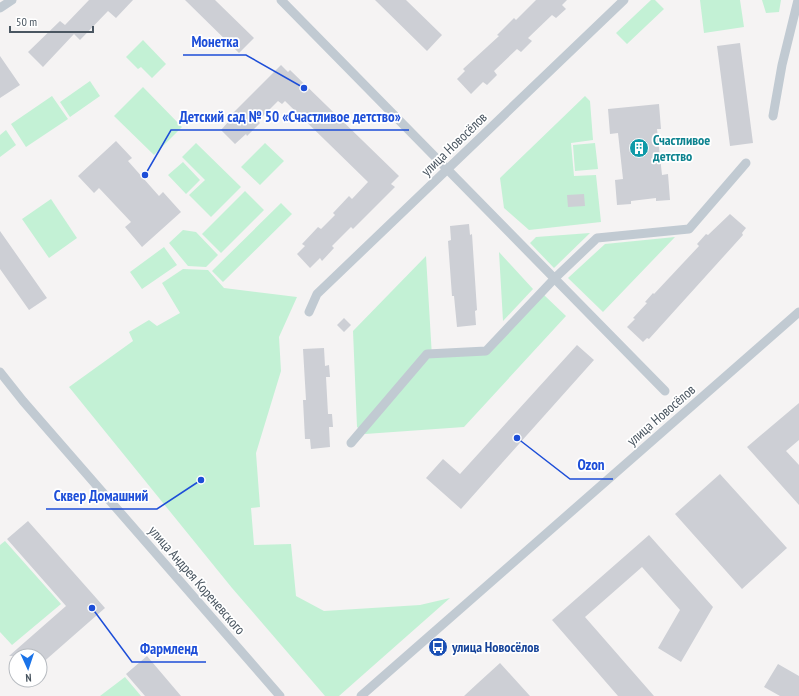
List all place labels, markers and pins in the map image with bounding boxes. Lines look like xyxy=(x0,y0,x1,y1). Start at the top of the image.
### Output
callout: Монетка xyxy=(183,28,246,55)
callout: Детский сад № 50 «Счастливое детство» xyxy=(171,103,409,130)
place label: Счастливое детство xyxy=(652,131,710,165)
building icon: Счастливое детство xyxy=(628,137,650,159)
callout: Ozon xyxy=(570,452,613,479)
callout: Сквер Домашний xyxy=(46,482,157,509)
callout: Фармленд xyxy=(132,635,206,662)
bus stop icon: улица Новосёлов xyxy=(427,636,449,658)
place label: улица Новосёлов xyxy=(451,638,539,656)

